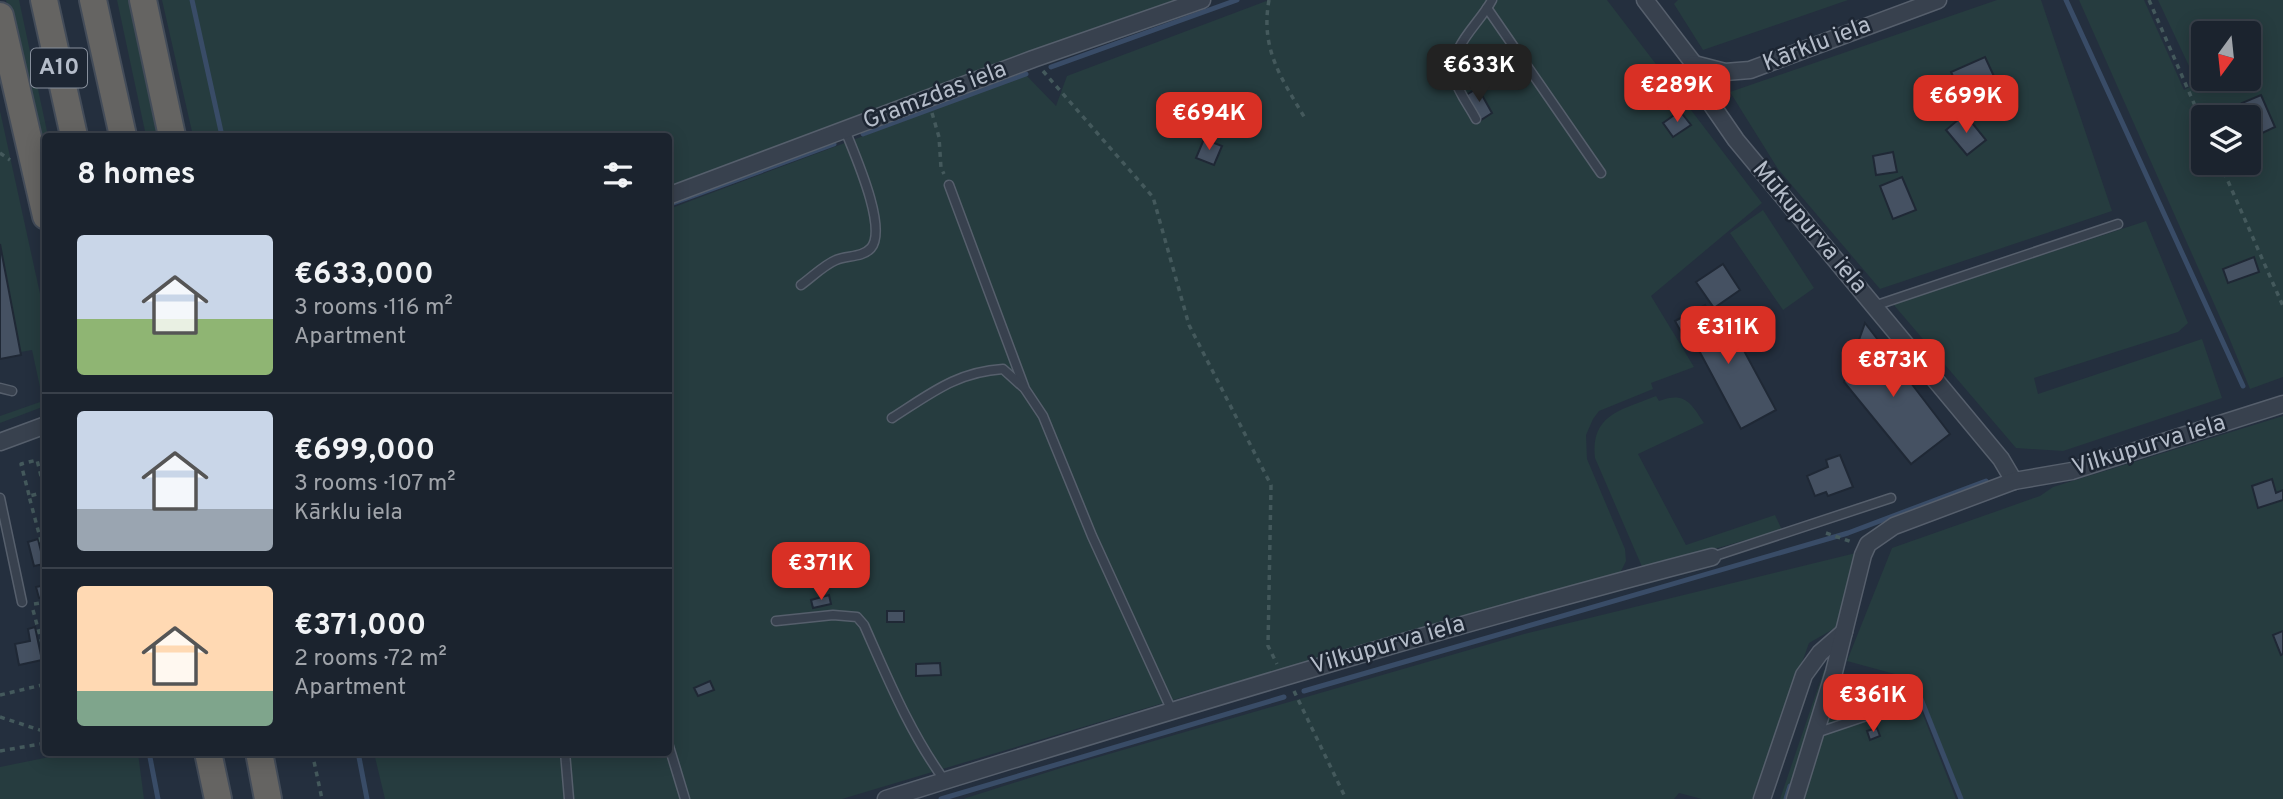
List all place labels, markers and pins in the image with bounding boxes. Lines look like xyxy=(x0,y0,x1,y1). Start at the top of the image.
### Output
pin: €633K xyxy=(1430,44,1528,104)
pin: €289K xyxy=(1628,64,1726,124)
pin: €699K xyxy=(1917,76,2015,135)
pin: €694K xyxy=(1160,92,1258,152)
pin: €311K xyxy=(1679,306,1777,366)
pin: €873K xyxy=(1844,340,1942,399)
pin: €371K xyxy=(772,542,870,602)
pin: €361K xyxy=(1824,674,1922,734)

